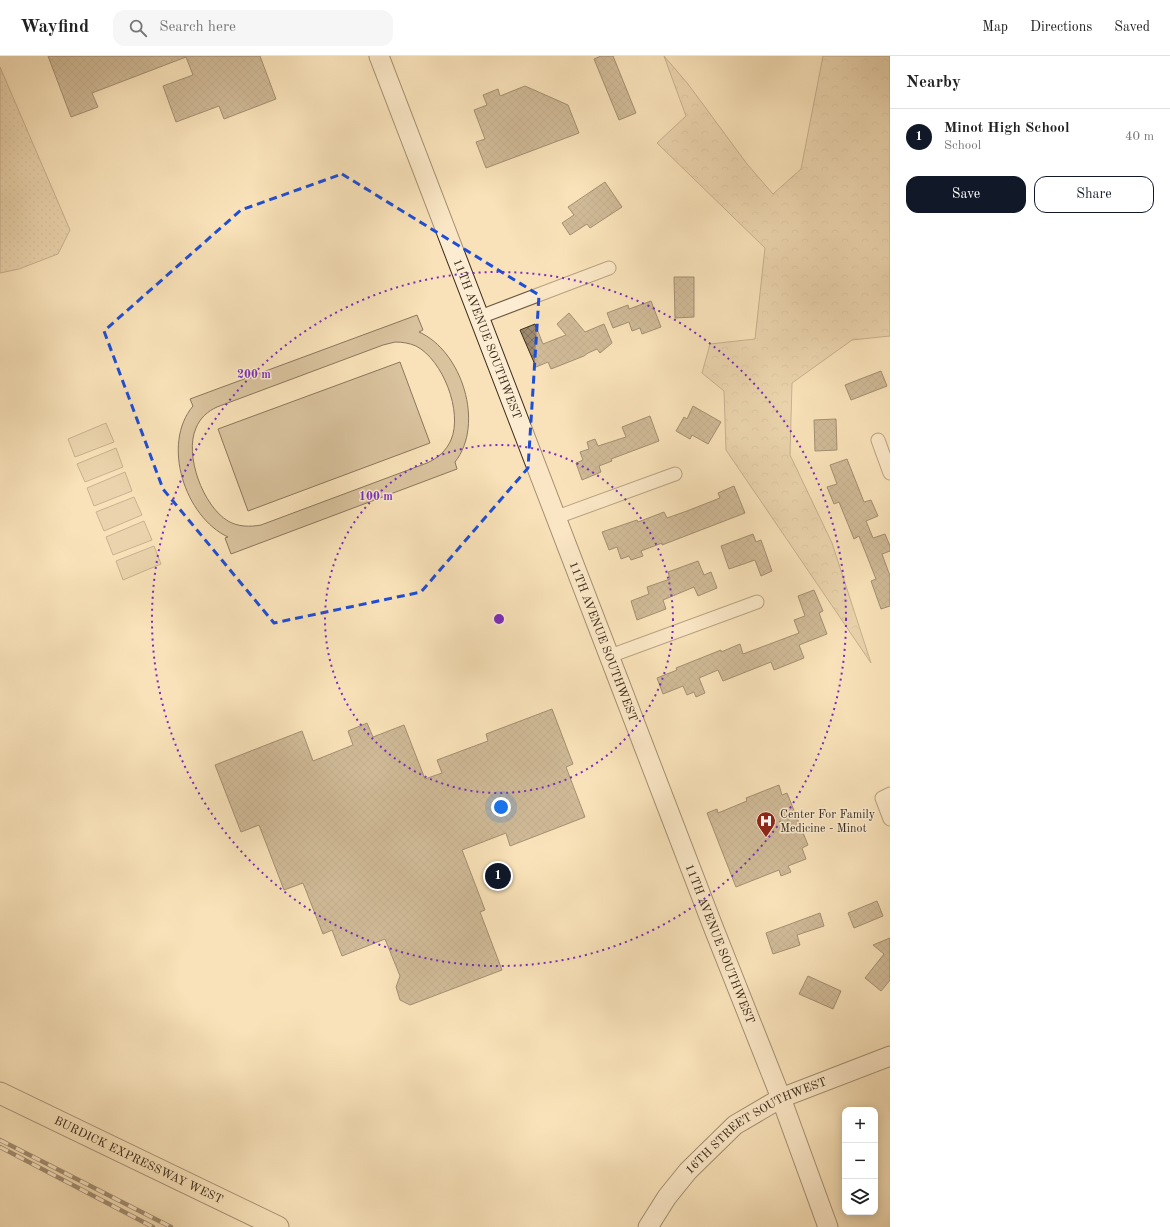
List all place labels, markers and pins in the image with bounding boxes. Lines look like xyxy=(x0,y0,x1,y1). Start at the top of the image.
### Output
centre of rings xyxy=(492,612,506,626)
place label: Center For Family Medicine - Minot xyxy=(780,809,876,835)
hospital icon: Center For Family Medicine - Minot xyxy=(755,810,777,838)
pin: 1 xyxy=(485,861,511,891)

